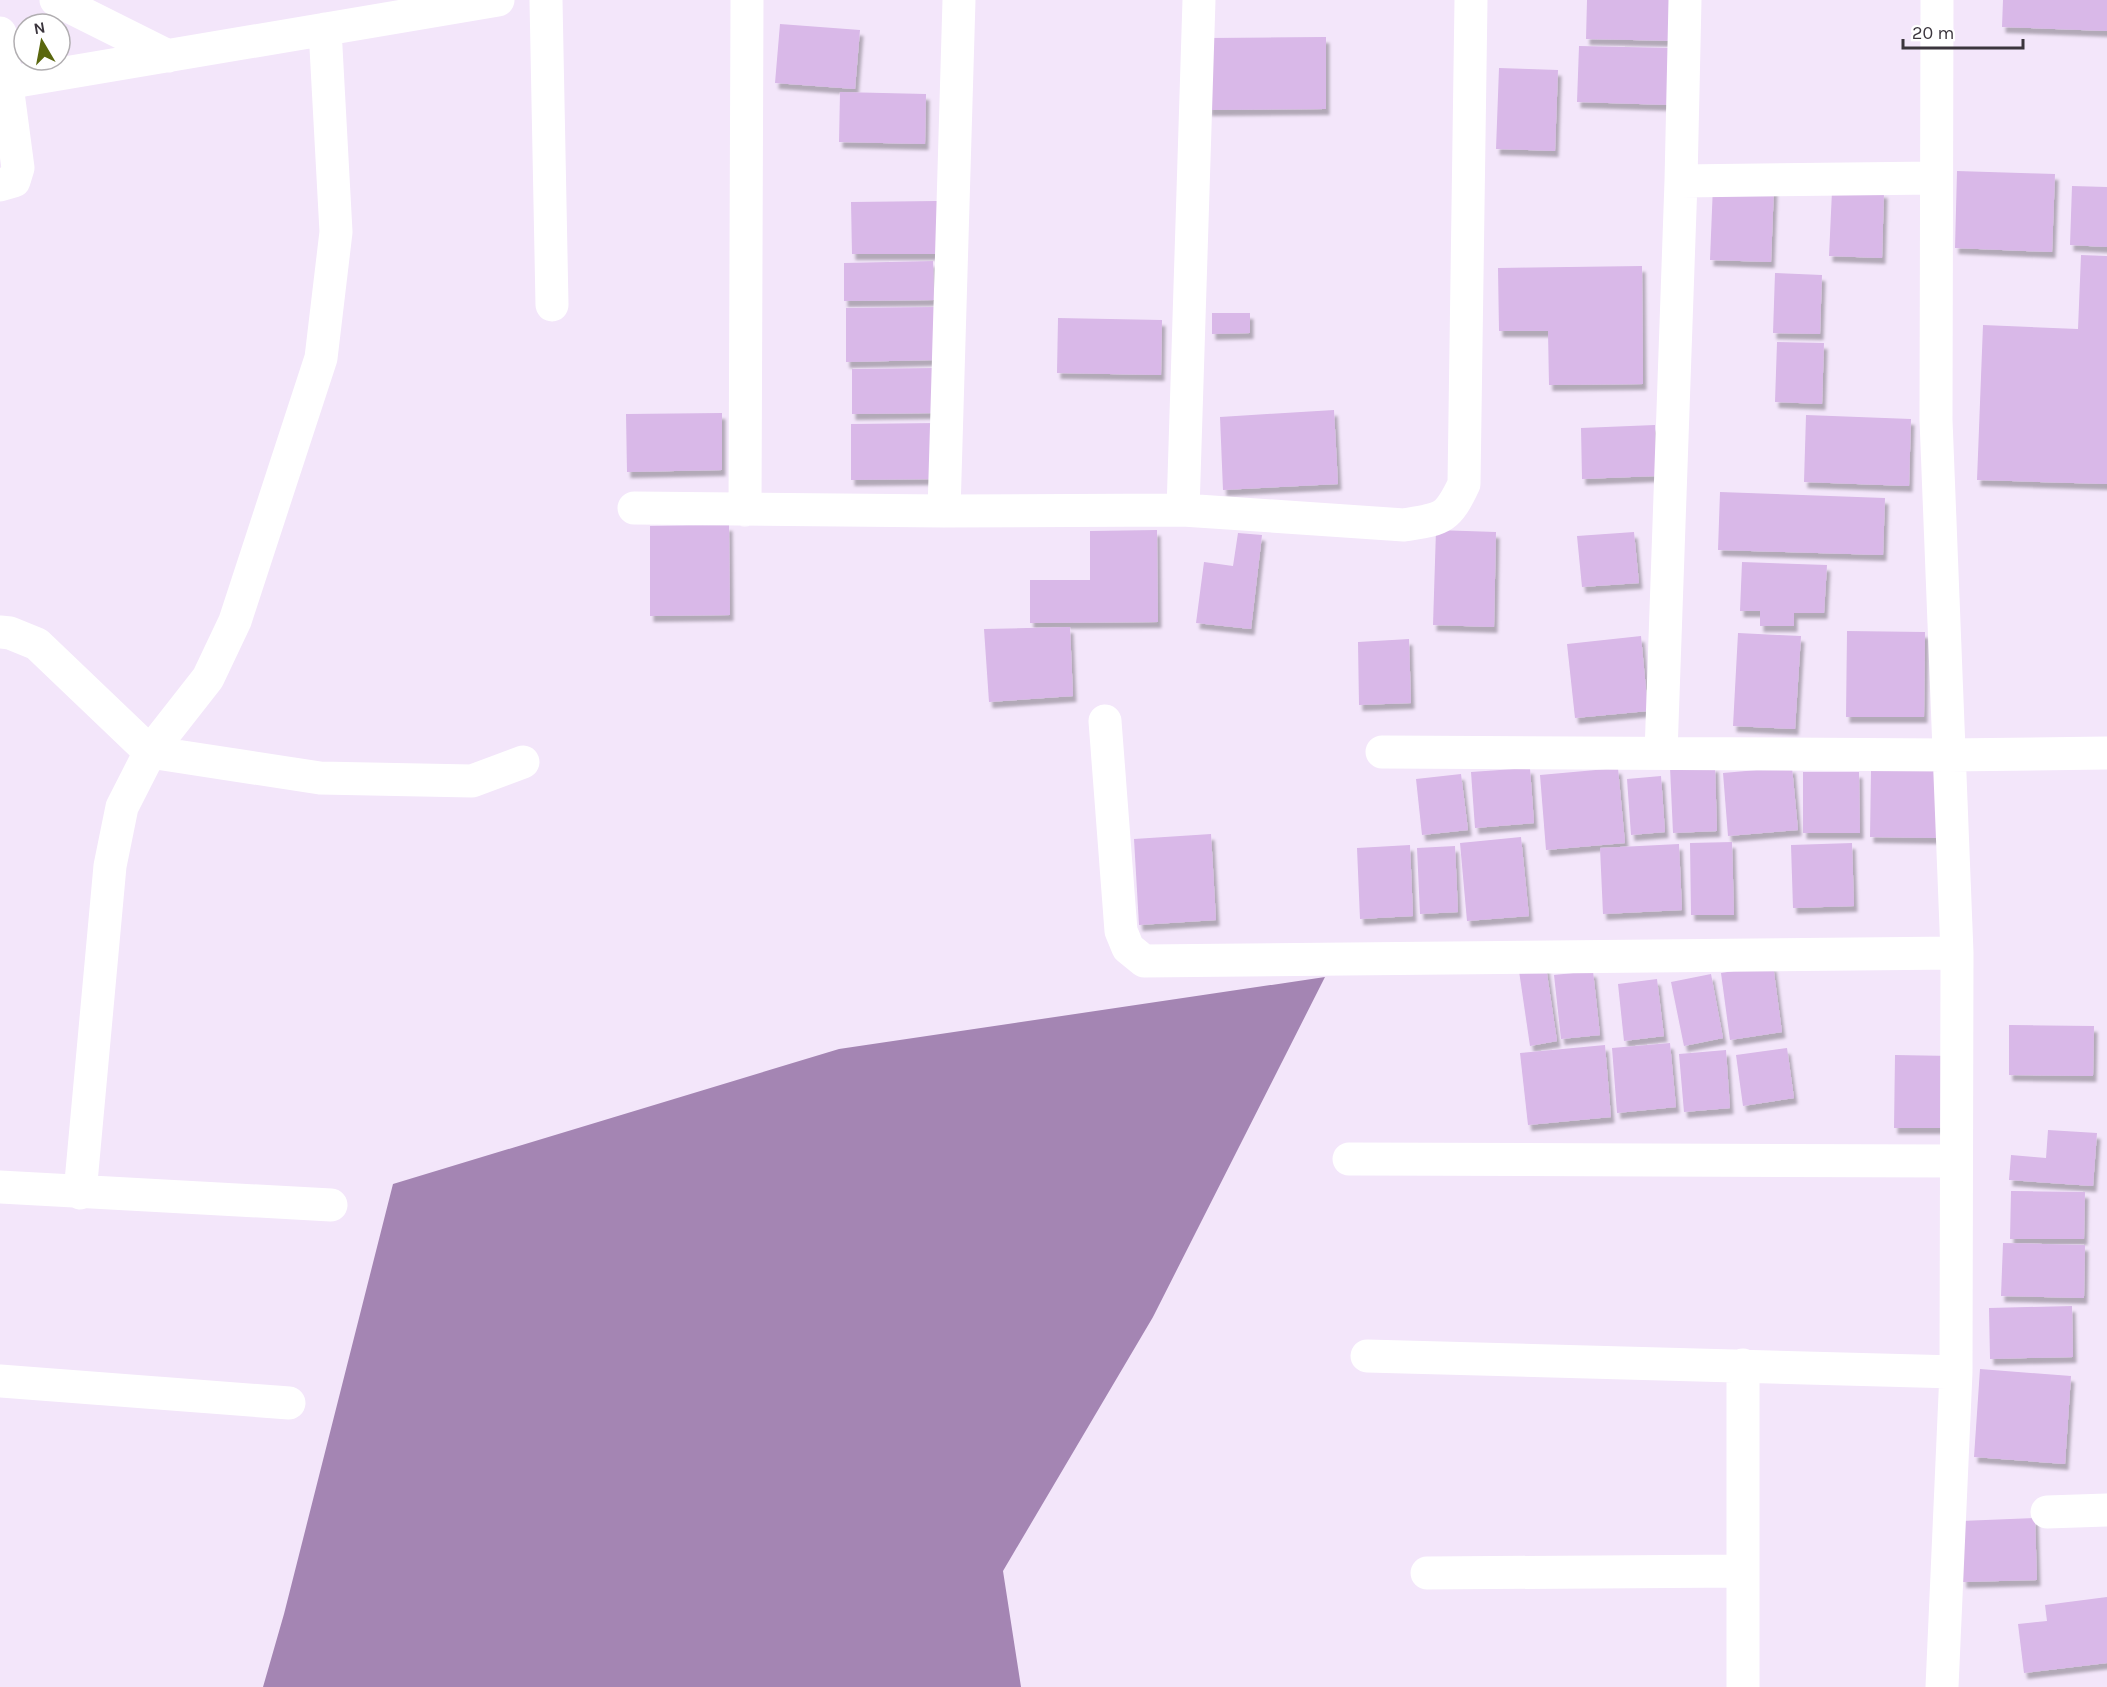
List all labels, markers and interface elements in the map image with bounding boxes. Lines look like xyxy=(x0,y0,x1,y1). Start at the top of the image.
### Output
north arrow xyxy=(12,12,72,72)
scale bar xyxy=(1903,12,2023,50)
text: N xyxy=(32,17,47,38)
text: 20 m xyxy=(1912,22,1954,44)

